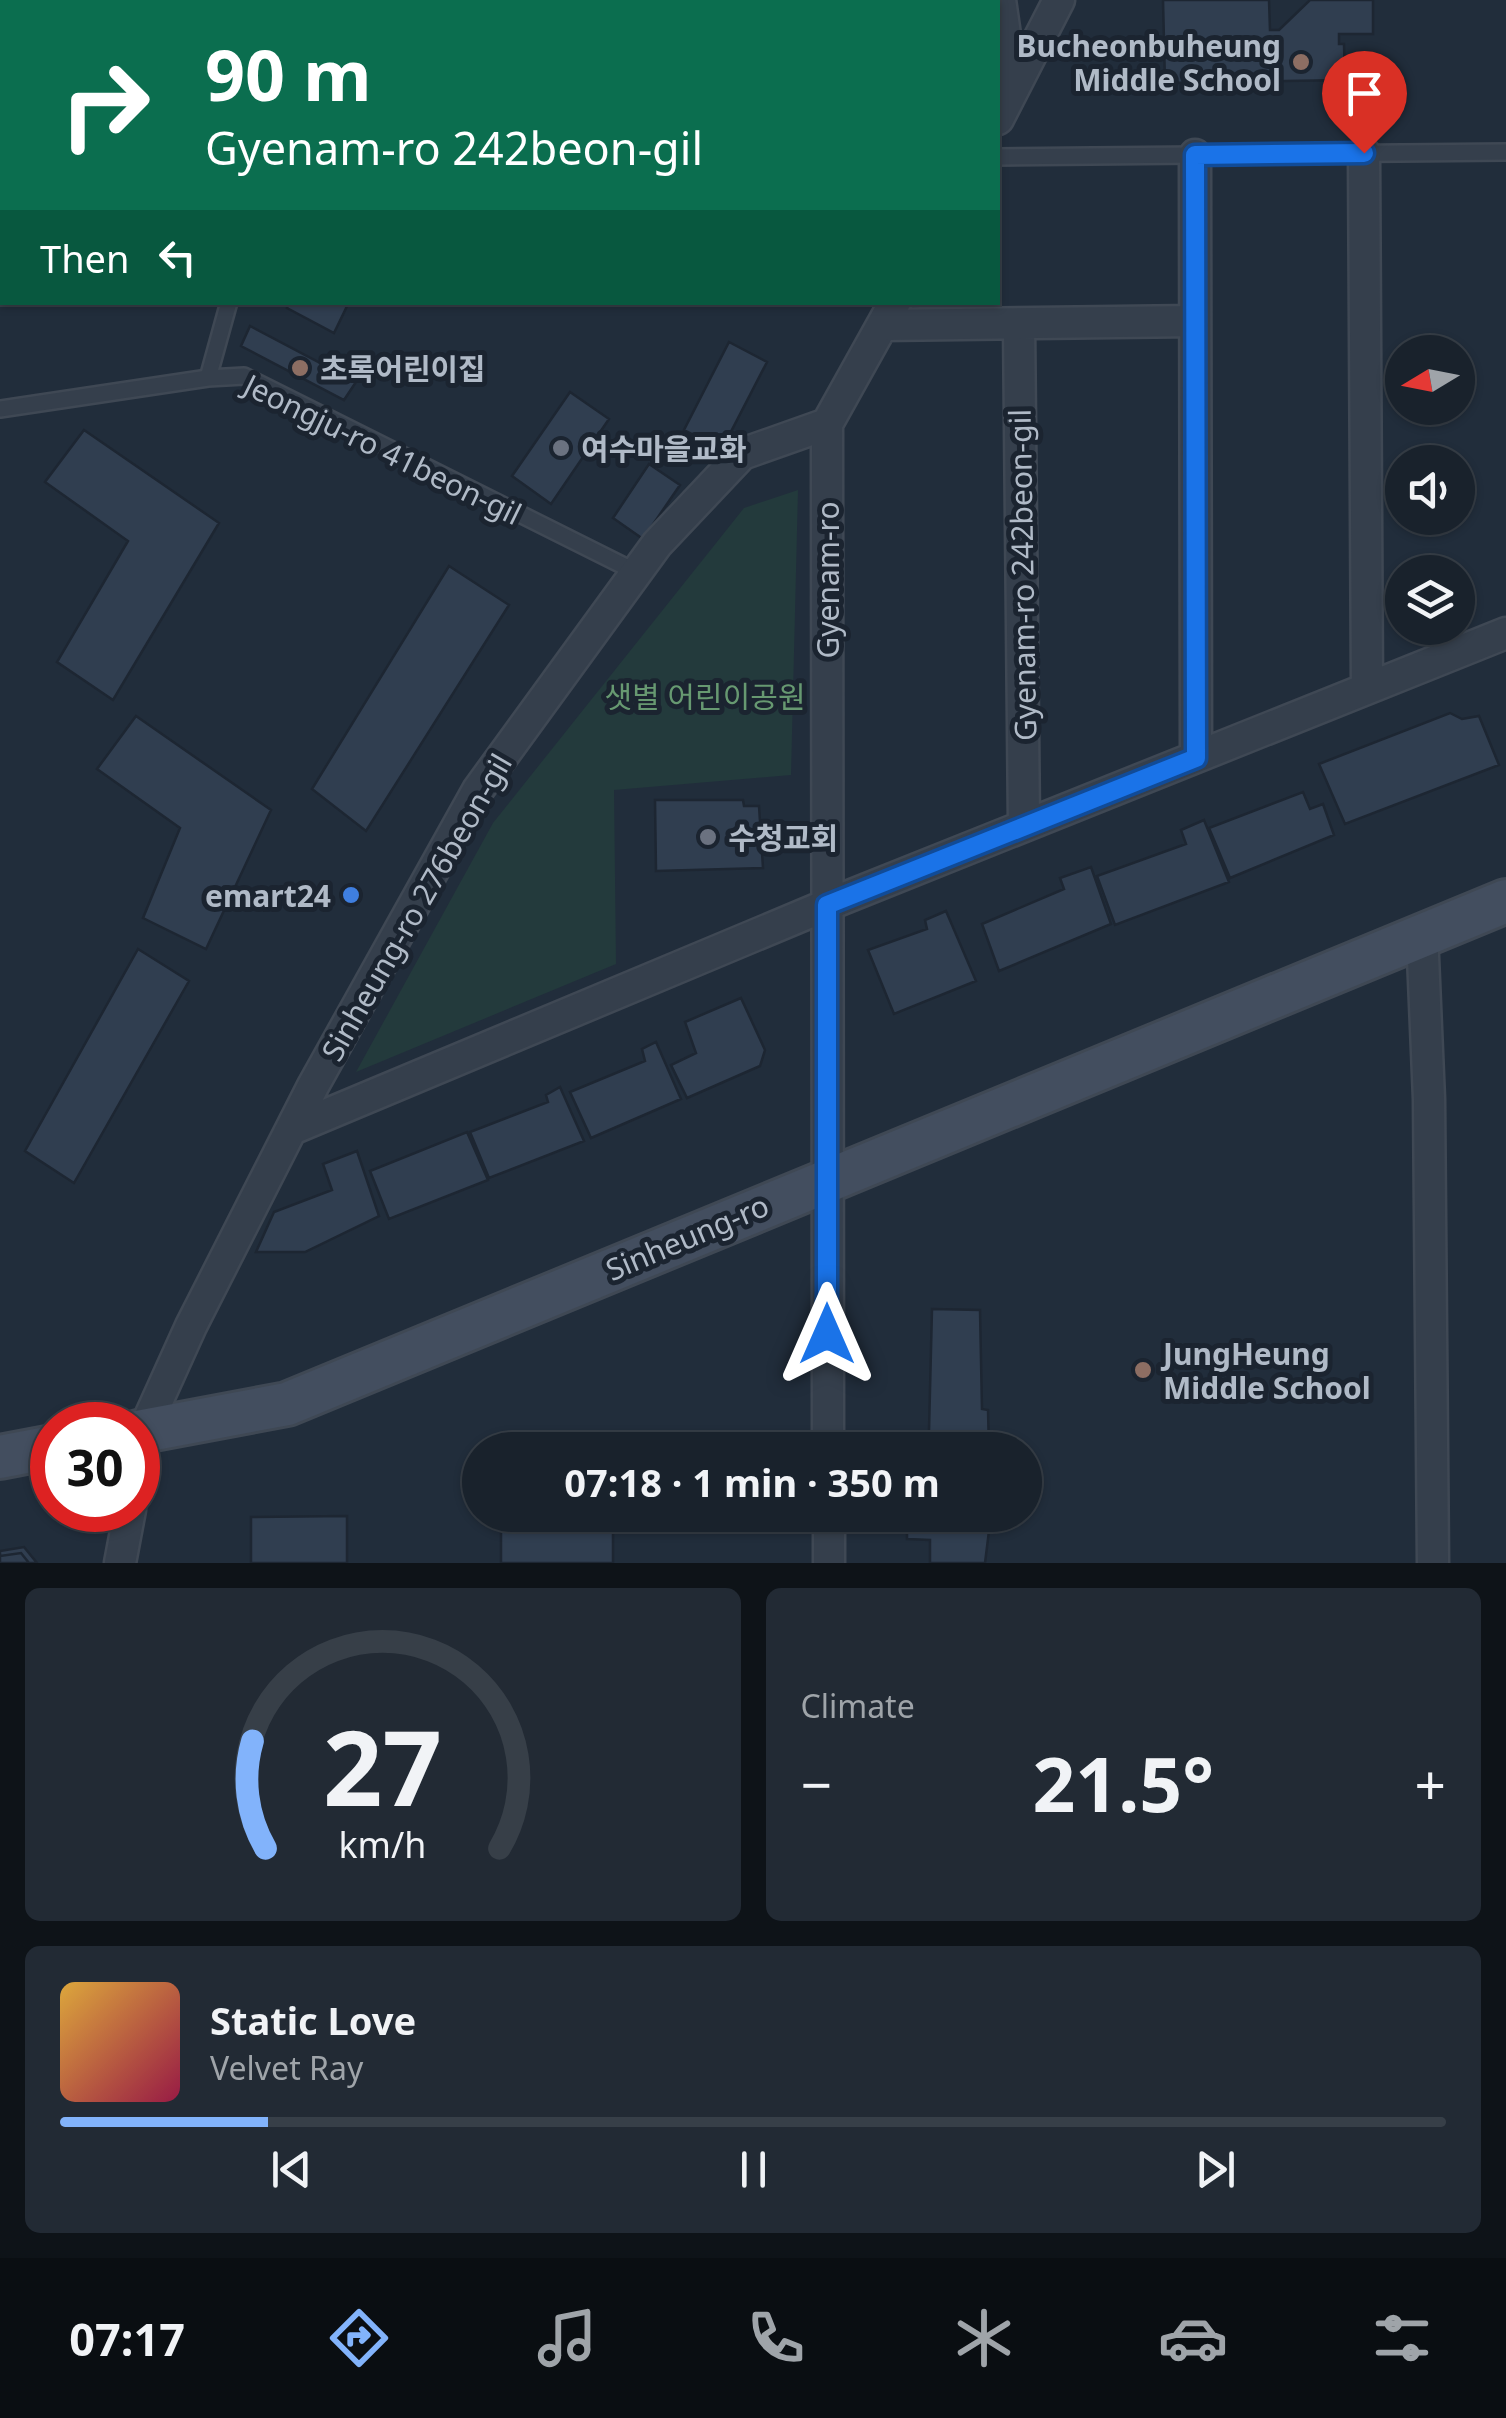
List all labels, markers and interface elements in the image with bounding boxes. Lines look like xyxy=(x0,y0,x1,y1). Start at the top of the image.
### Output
place label: Bucheonbuheung Middle School xyxy=(1017,25,1281,100)
text: 90 m xyxy=(205,26,372,122)
icon: right xyxy=(40,40,170,170)
marker: Bucheonbuheung Middle School xyxy=(1290,51,1312,73)
pin xyxy=(1322,51,1407,154)
icon: arrive xyxy=(1337,66,1392,121)
text: Gyenam-ro 242beon-gil xyxy=(205,117,703,178)
icon: left xyxy=(150,230,205,285)
text: Then xyxy=(40,232,130,284)
north arrow xyxy=(1385,335,1475,425)
map controls xyxy=(1385,335,1475,645)
place label: 초록어린이집 xyxy=(320,348,486,389)
marker: 초록어린이집 xyxy=(289,357,311,379)
street label: Jeongju-ro 41beon-gil xyxy=(235,363,529,534)
street label: Gyenam-ro 242beon-gil xyxy=(999,409,1045,741)
place label: 여수마을교화 xyxy=(581,428,747,469)
marker: 여수마을교화 xyxy=(550,437,572,459)
button: sound xyxy=(1385,445,1475,535)
street label: Gyenam-ro xyxy=(807,501,848,659)
button: layers xyxy=(1385,555,1475,645)
park label: 샛별 어린이공원 xyxy=(605,676,806,717)
street label: Sinheung-ro 276beon-gil xyxy=(311,746,521,1068)
place label: 수청교회 xyxy=(728,817,838,858)
marker: 수청교회 xyxy=(697,826,719,848)
place label: emart24 xyxy=(205,875,331,916)
marker: emart24 xyxy=(340,884,362,906)
street label: Sinheung-ro xyxy=(599,1184,775,1290)
position arrow xyxy=(775,1282,879,1386)
place label: JungHeung Middle School xyxy=(1160,1333,1371,1408)
marker: JungHeung Middle School xyxy=(1132,1359,1154,1381)
speed limit sign: 30 xyxy=(30,1402,160,1532)
text: 07:18 · 1 min · 350 m xyxy=(564,1456,940,1508)
text: Climate xyxy=(801,1684,915,1727)
text: 27 xyxy=(323,1695,442,1836)
text: 21.5° xyxy=(1032,1732,1214,1834)
text: − xyxy=(801,1746,832,1821)
text: + xyxy=(1415,1746,1446,1821)
text: km/h xyxy=(339,1820,427,1868)
text: Static Love xyxy=(210,1994,416,2046)
text: Velvet Ray xyxy=(210,2046,363,2089)
icon: previous xyxy=(264,2142,319,2197)
icon: pause xyxy=(726,2142,781,2197)
icon: next xyxy=(1188,2142,1243,2197)
icon: directions xyxy=(324,2303,394,2373)
icon: music xyxy=(532,2303,602,2373)
icon: phone xyxy=(741,2303,811,2373)
icon: climate xyxy=(949,2303,1019,2373)
icon: car xyxy=(1158,2303,1228,2373)
icon: filters xyxy=(1367,2303,1437,2373)
text: 07:17 xyxy=(69,2308,185,2369)

